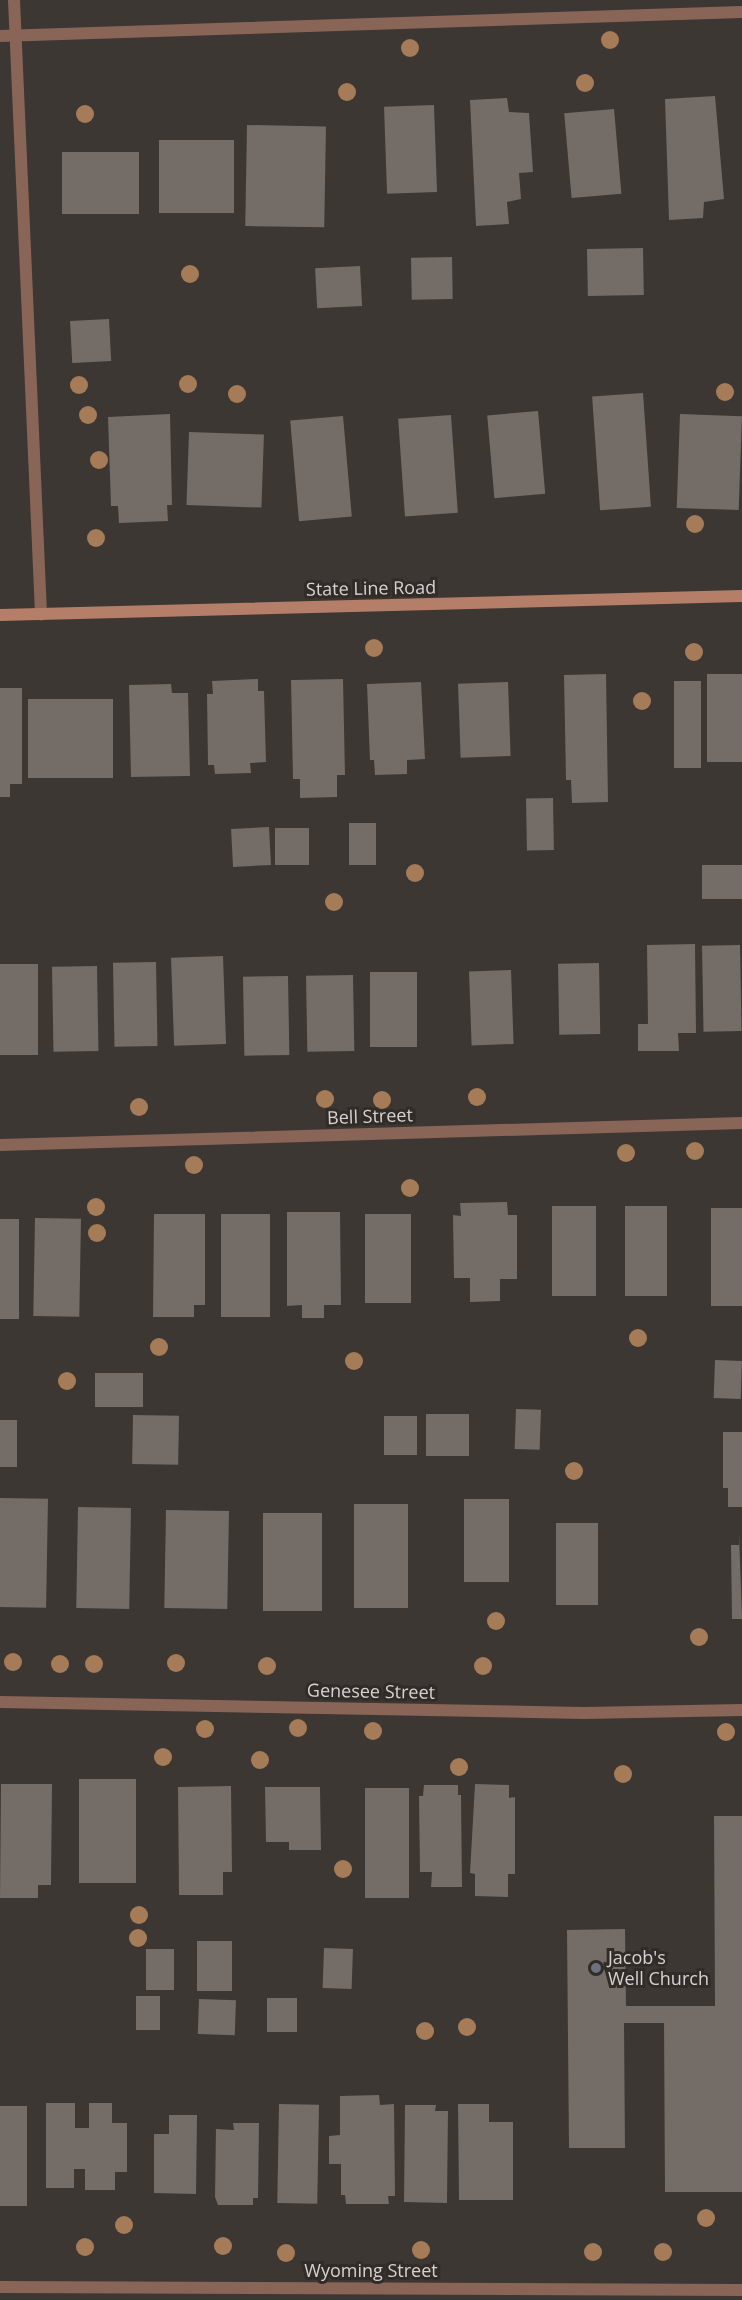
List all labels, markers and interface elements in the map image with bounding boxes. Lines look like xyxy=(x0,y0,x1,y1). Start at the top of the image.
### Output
street label: State Line Road xyxy=(306,576,436,600)
street label: Bell Street xyxy=(327,1104,413,1128)
street label: Genesee Street xyxy=(307,1679,435,1703)
place label: Jacob's Well Church xyxy=(608,1947,709,1990)
marker: Jacob's Well Church xyxy=(589,1961,603,1975)
street label: Wyoming Street xyxy=(304,2259,438,2281)

